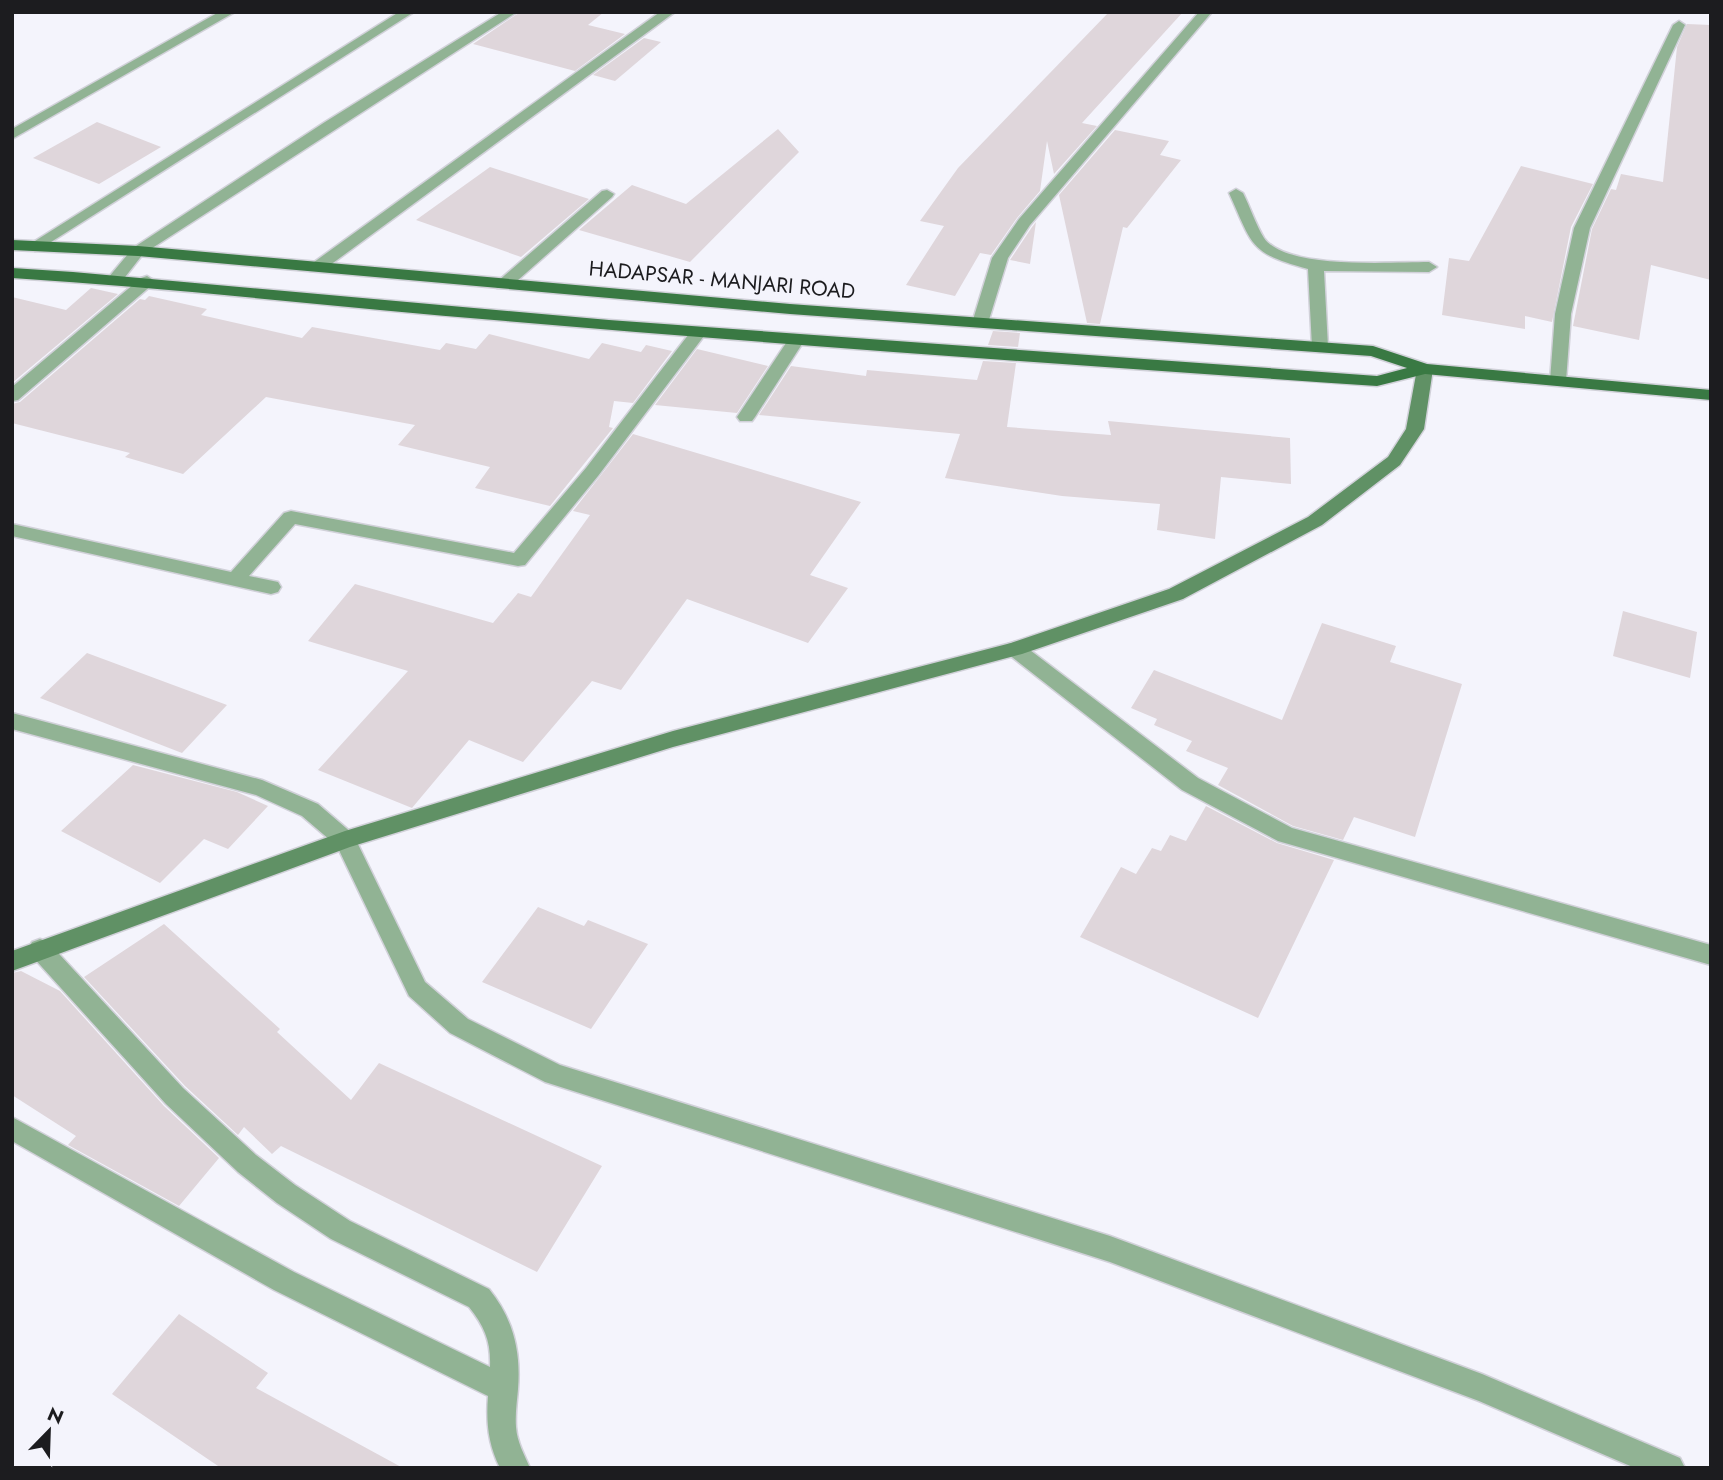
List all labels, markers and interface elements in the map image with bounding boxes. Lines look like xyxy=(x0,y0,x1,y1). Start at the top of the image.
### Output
street label: HADAPSAR - MANJARI ROAD xyxy=(588,253,856,307)
north arrow xyxy=(14,1396,84,1466)
text: N xyxy=(43,1400,68,1431)

